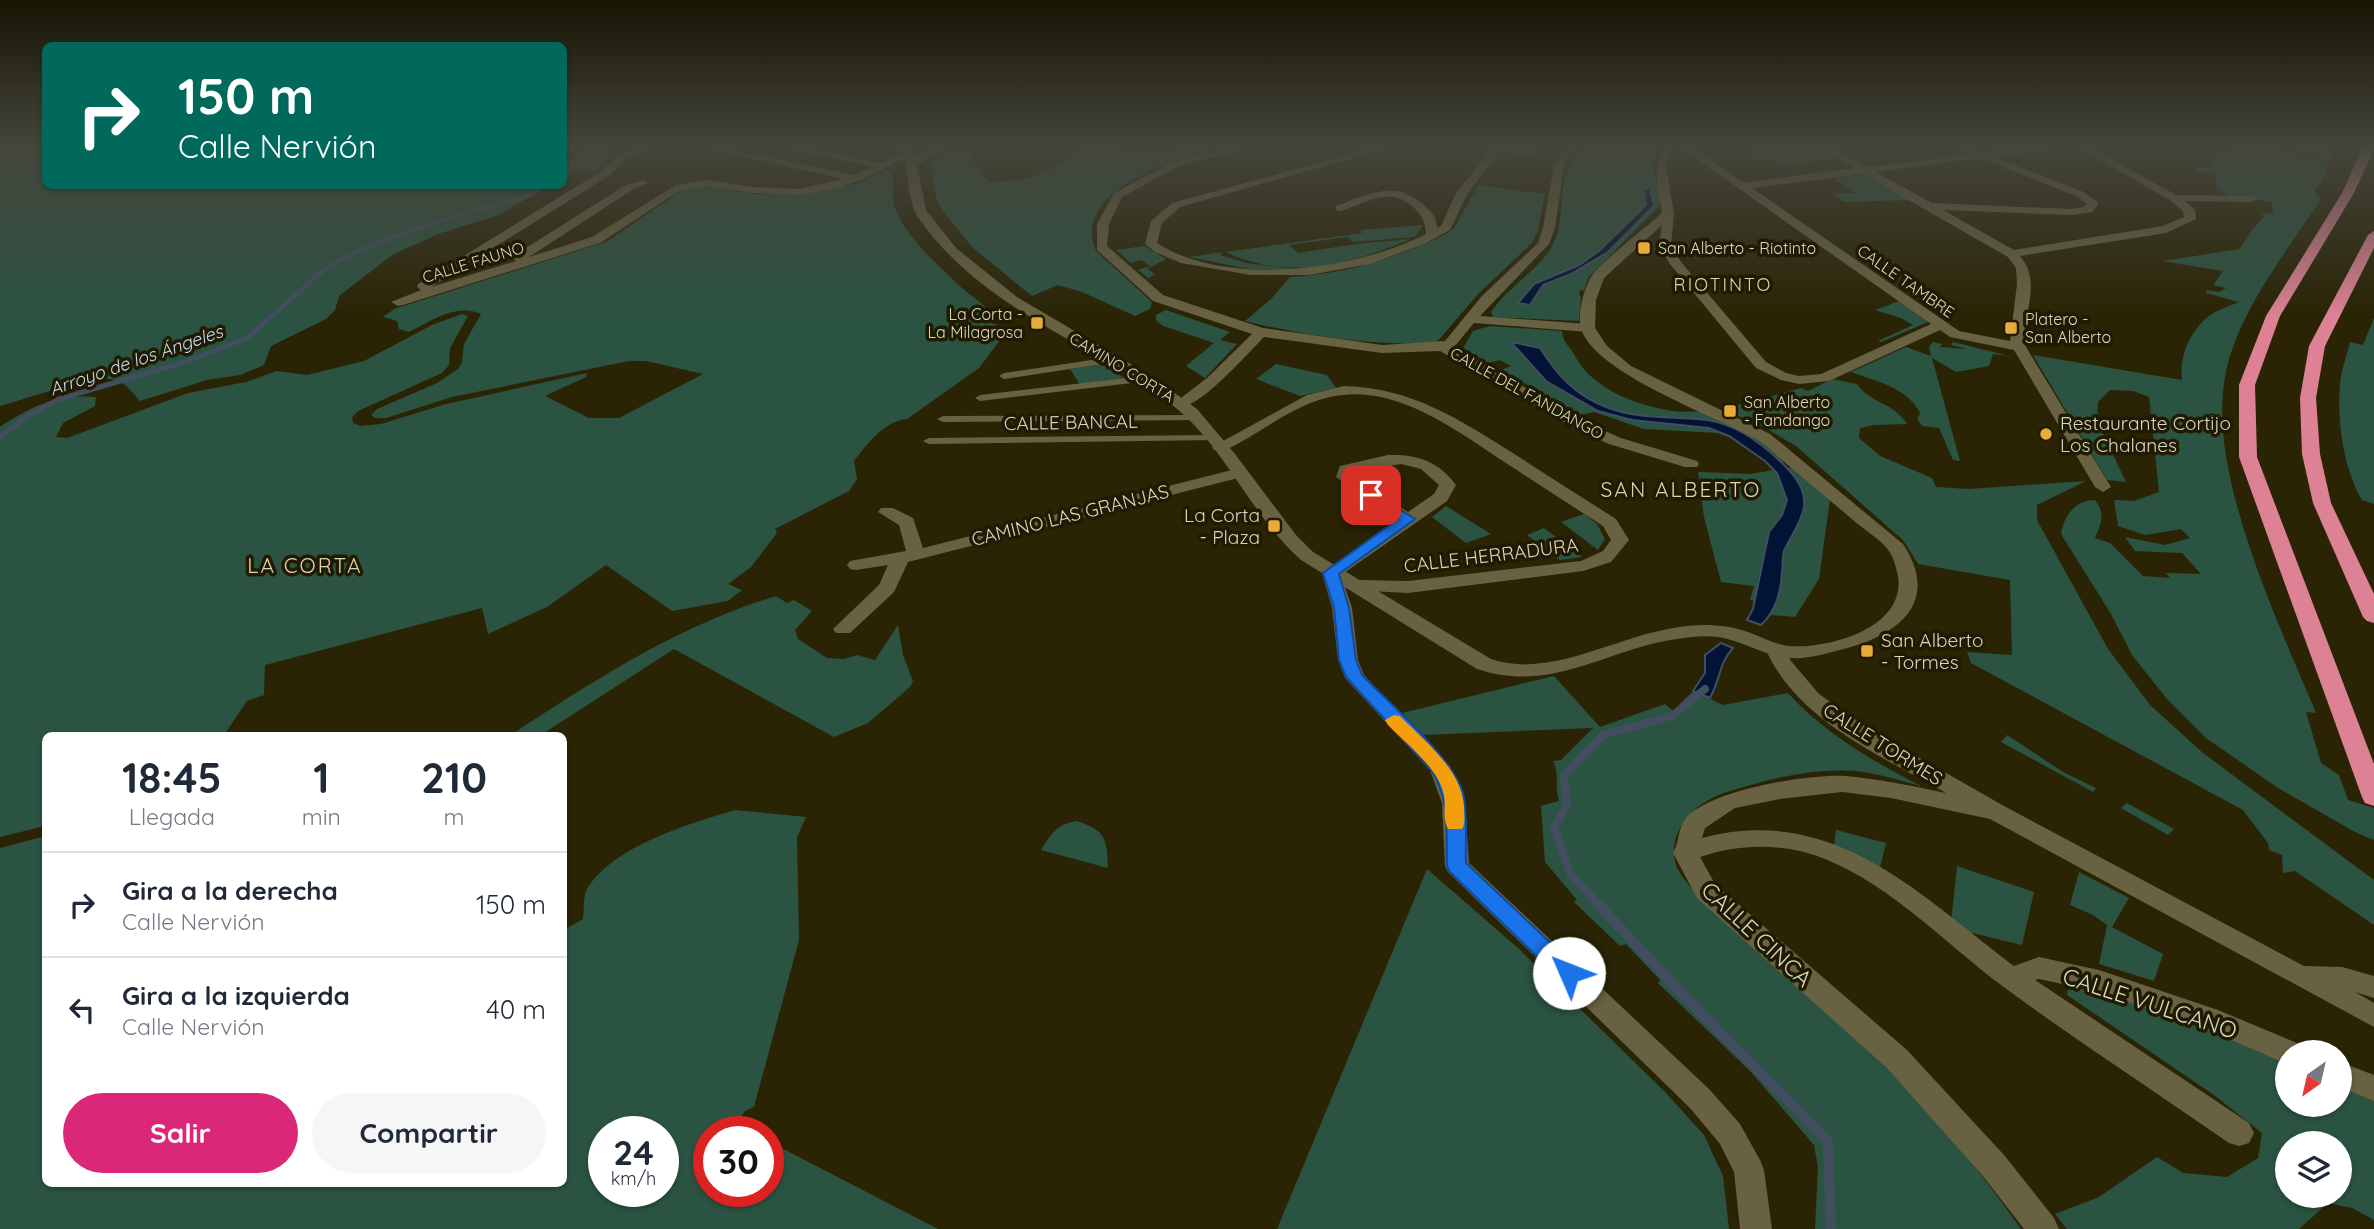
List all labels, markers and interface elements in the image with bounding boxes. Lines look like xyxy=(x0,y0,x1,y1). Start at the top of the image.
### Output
text: 150 m xyxy=(178,65,314,126)
icon: right xyxy=(63,70,154,161)
text: Calle Nervión xyxy=(178,126,376,166)
street label: CALLE FAUNO xyxy=(420,237,526,287)
place label: San Alberto - Riotinto xyxy=(1658,238,1816,258)
marker: San Alberto - Riotinto xyxy=(1636,240,1652,256)
street label: CALLE TAMBRE xyxy=(1854,240,1958,322)
district label: RIOTINTO xyxy=(1674,273,1772,296)
place label: La Corta - La Milagrosa xyxy=(928,304,1023,342)
place label: Platero - San Alberto xyxy=(2025,309,2111,347)
marker: La Corta - La Milagrosa xyxy=(1029,315,1045,331)
water label: Arroyo de los Ángeles xyxy=(46,319,227,400)
marker: Platero - San Alberto xyxy=(2003,320,2019,336)
street label: CAMINO CORTA xyxy=(1066,328,1178,406)
street label: CALLE DEL FANDANGO xyxy=(1447,343,1607,443)
place label: San Alberto - Fandango xyxy=(1744,392,1830,430)
marker: San Alberto - Fandango xyxy=(1722,403,1738,419)
street label: CALLE BANCAL xyxy=(1004,409,1138,435)
place label: Restaurante Cortijo Los Chalanes xyxy=(2060,411,2231,457)
marker: Restaurante Cortijo Los Chalanes xyxy=(2038,426,2054,442)
pin xyxy=(1341,465,1401,525)
icon: arrive xyxy=(1352,476,1390,514)
district label: SAN ALBERTO xyxy=(1601,476,1761,502)
street label: CAMINO LAS GRANJAS xyxy=(969,479,1171,551)
place label: La Corta - Plaza xyxy=(1184,503,1260,549)
marker: La Corta - Plaza xyxy=(1266,518,1282,534)
street label: CALLE HERRADURA xyxy=(1403,532,1579,578)
district label: LA CORTA xyxy=(247,552,363,578)
place label: San Alberto - Tormes xyxy=(1881,628,1983,674)
marker: San Alberto - Tormes xyxy=(1859,643,1875,659)
street label: CALLE TORMES xyxy=(1819,698,1947,790)
text: 18:45 xyxy=(122,751,222,804)
text: 1 xyxy=(313,751,329,804)
text: 210 xyxy=(421,751,487,804)
text: Llegada xyxy=(129,802,215,831)
text: min xyxy=(302,802,341,831)
text: m xyxy=(443,802,464,831)
text: Gira a la derecha xyxy=(122,874,338,907)
street label: CALLE CINCA xyxy=(1695,875,1819,993)
icon: right xyxy=(63,886,101,924)
text: 150 m xyxy=(476,888,546,921)
text: Calle Nervión xyxy=(122,907,265,936)
position arrow xyxy=(1532,936,1606,1010)
street label: CALLE VULCANO xyxy=(2059,961,2241,1045)
text: Gira a la izquierda xyxy=(122,979,350,1012)
icon: left xyxy=(63,991,101,1029)
text: 40 m xyxy=(486,993,546,1026)
text: Calle Nervión xyxy=(122,1012,265,1041)
north arrow xyxy=(2275,1040,2352,1116)
map controls xyxy=(2275,1040,2352,1208)
button: Salir xyxy=(63,1093,298,1173)
button: Compartir xyxy=(312,1093,546,1173)
speed limit sign: 30 xyxy=(693,1116,784,1207)
text: 24 xyxy=(613,1130,654,1174)
button: layers xyxy=(2275,1131,2352,1208)
text: km/h xyxy=(611,1167,656,1190)

